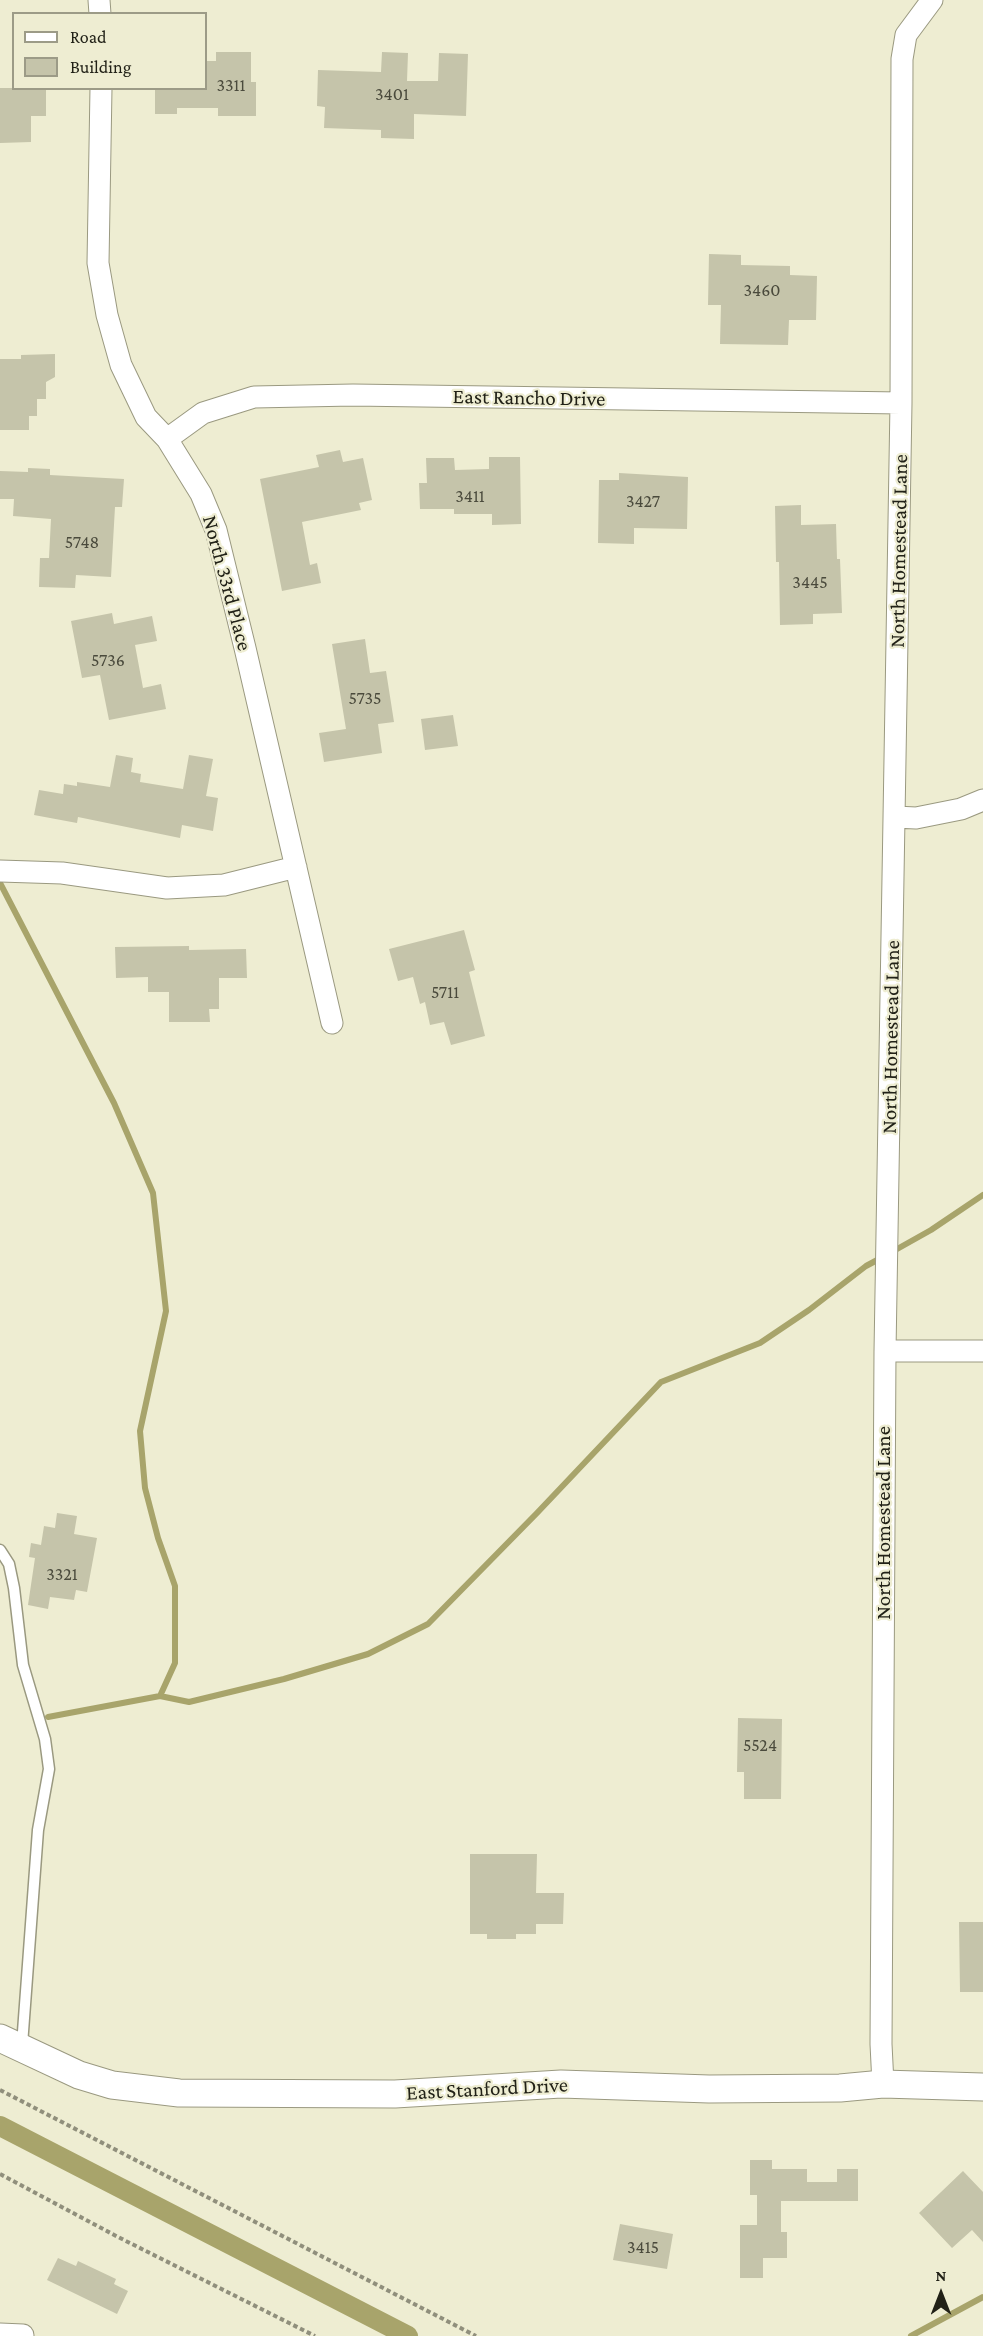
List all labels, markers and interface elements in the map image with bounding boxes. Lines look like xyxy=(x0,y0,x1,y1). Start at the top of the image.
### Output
legend xyxy=(12,12,207,90)
text: Road xyxy=(70,27,107,47)
text: Building xyxy=(70,57,131,77)
house number: 3311 xyxy=(217,74,245,96)
house number: 3401 xyxy=(375,83,409,105)
house number: 3460 xyxy=(743,279,781,301)
street label: East Rancho Drive xyxy=(452,384,606,412)
street label: North Homestead Lane xyxy=(885,454,913,648)
house number: 3411 xyxy=(455,485,485,507)
house number: 3427 xyxy=(626,490,660,512)
street label: North 33rd Place xyxy=(197,513,257,653)
house number: 5748 xyxy=(65,531,99,553)
house number: 3445 xyxy=(792,571,828,593)
house number: 5736 xyxy=(91,649,125,671)
house number: 5735 xyxy=(348,687,382,709)
street label: North Homestead Lane xyxy=(877,940,905,1134)
house number: 5711 xyxy=(431,981,459,1003)
street label: North Homestead Lane xyxy=(871,1426,897,1620)
house number: 3321 xyxy=(46,1563,78,1585)
house number: 5524 xyxy=(743,1734,777,1756)
street label: East Stanford Drive xyxy=(405,2072,569,2106)
house number: 3415 xyxy=(627,2236,659,2258)
north arrow xyxy=(911,2264,971,2324)
text: N xyxy=(936,2267,946,2284)

